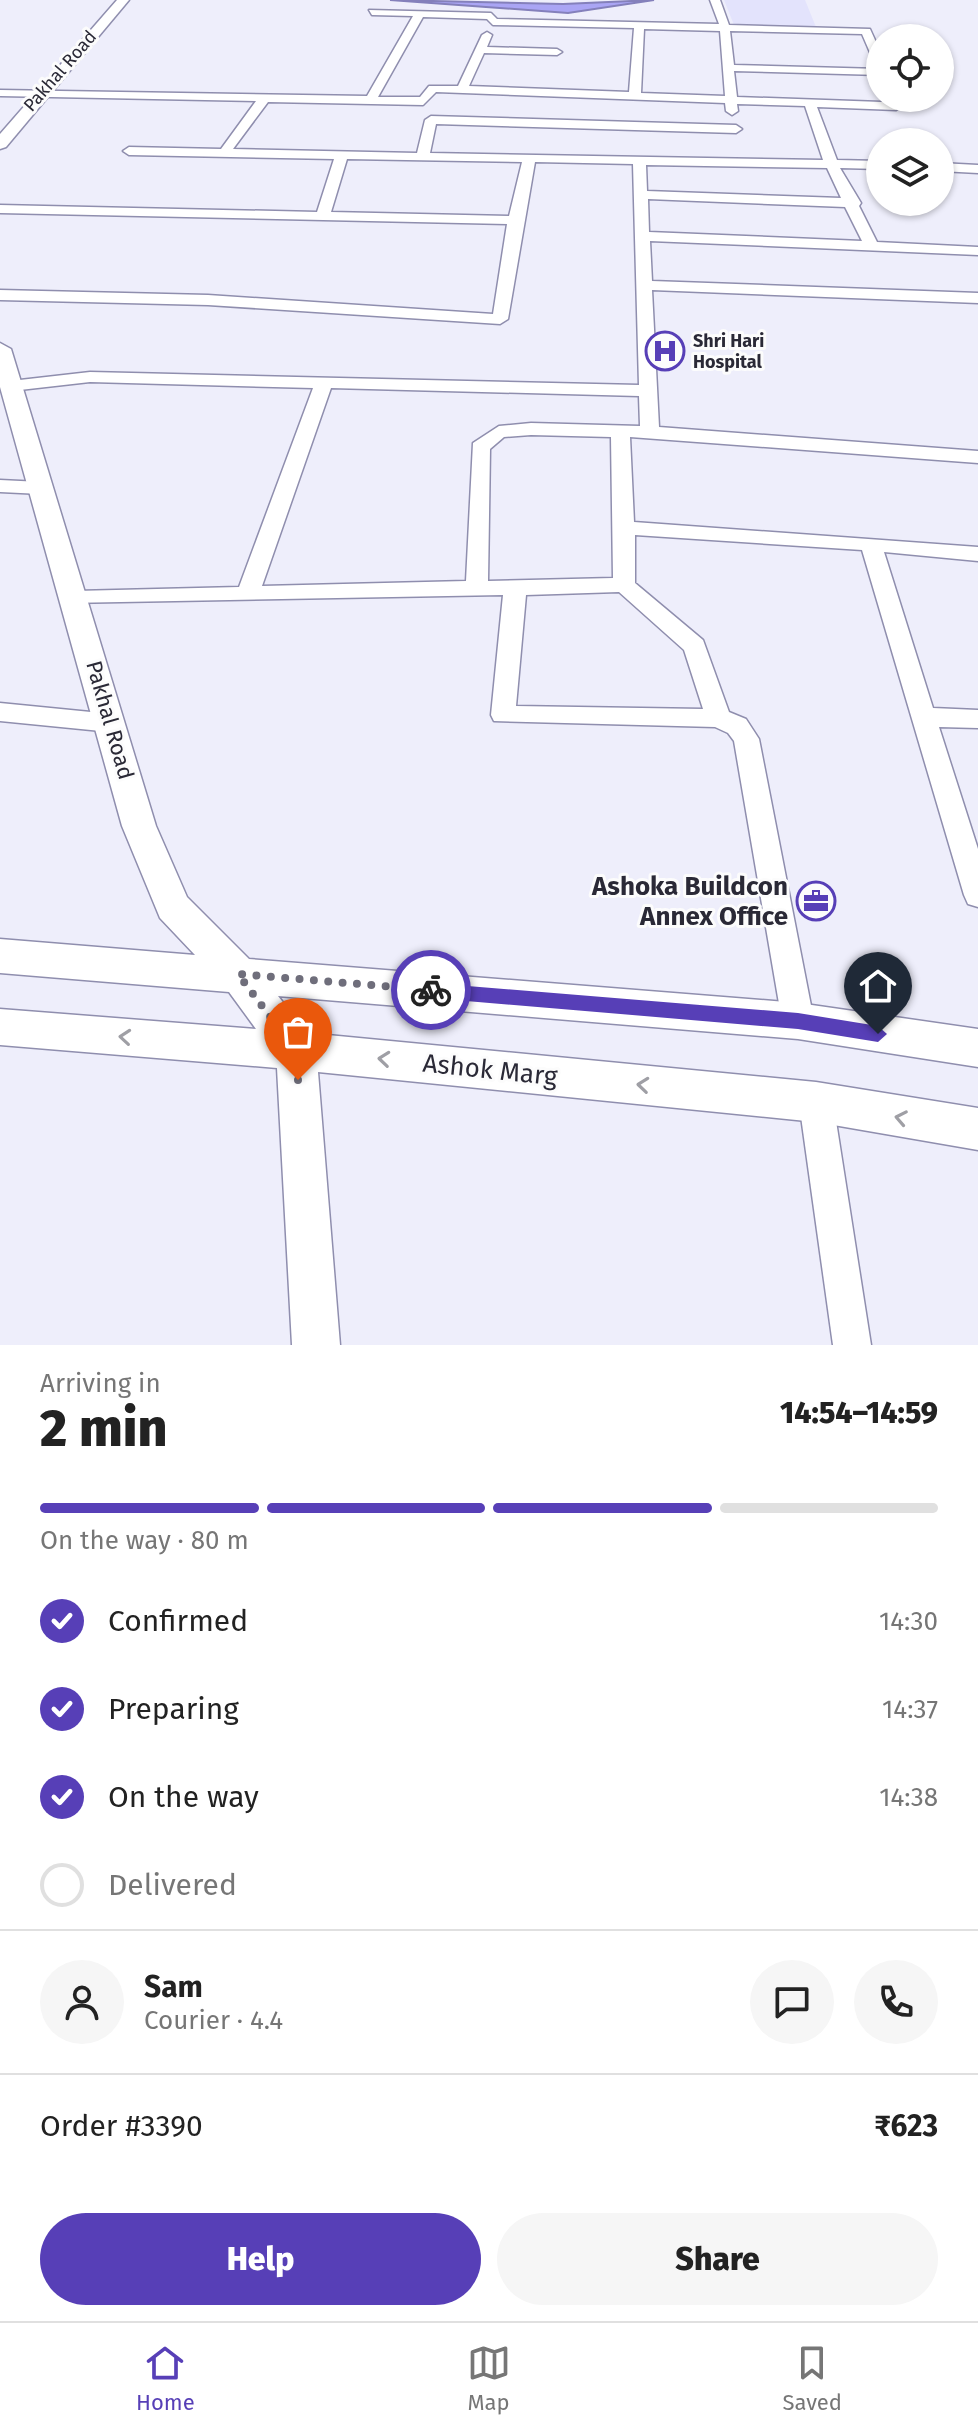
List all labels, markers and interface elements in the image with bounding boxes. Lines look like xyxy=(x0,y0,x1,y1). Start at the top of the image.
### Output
map controls xyxy=(866,24,954,216)
button: locate xyxy=(866,24,954,112)
street label: Pakhal Road xyxy=(19,26,101,116)
button: layers xyxy=(866,128,954,216)
hospital icon: Shri Hari Hospital xyxy=(644,330,686,372)
place label: Shri Hari Hospital xyxy=(693,330,764,373)
street label: Pakhal Road xyxy=(80,657,140,783)
place label: Ashoka Buildcon Annex Office xyxy=(591,871,788,932)
office icon: Ashoka Buildcon Annex Office xyxy=(795,880,837,922)
courier xyxy=(391,950,471,1030)
pin xyxy=(844,952,912,1034)
icon: home xyxy=(856,964,900,1008)
icon: bike xyxy=(409,968,453,1012)
pin xyxy=(264,998,332,1080)
icon: bag xyxy=(276,1010,320,1054)
one-way arrow xyxy=(118,1029,131,1046)
street label: Ashok Marg xyxy=(421,1048,559,1093)
one-way arrow xyxy=(377,1051,390,1068)
one-way arrow xyxy=(636,1076,649,1093)
one-way arrow xyxy=(894,1110,908,1127)
text: Arriving in xyxy=(40,1368,161,1399)
text: 14:54–14:59 xyxy=(780,1395,938,1431)
text: 2 min xyxy=(40,1397,167,1460)
text: On the way · 80 m xyxy=(40,1525,249,1556)
icon: check xyxy=(40,1599,84,1643)
text: Confirmed xyxy=(108,1603,248,1639)
text: 14:30 xyxy=(879,1606,938,1637)
icon: check xyxy=(40,1687,84,1731)
text: Preparing xyxy=(108,1691,239,1727)
text: 14:37 xyxy=(882,1694,938,1725)
icon: check xyxy=(40,1775,84,1819)
text: On the way xyxy=(108,1779,259,1815)
text: 14:38 xyxy=(879,1782,938,1813)
text: Delivered xyxy=(108,1867,237,1903)
button: person xyxy=(40,1960,124,2044)
button: chat xyxy=(750,1960,834,2044)
button: phone xyxy=(854,1960,938,2044)
text: Sam xyxy=(144,1969,203,2005)
text: Courier · 4.4 xyxy=(144,2005,283,2036)
text: Order #3390 xyxy=(40,2108,203,2144)
text: ₹623 xyxy=(874,2108,938,2144)
button: Help xyxy=(40,2213,481,2305)
button: Share xyxy=(497,2213,938,2305)
tab: Home xyxy=(136,2341,195,2416)
tab: Map xyxy=(467,2341,511,2416)
tab: Saved xyxy=(783,2341,842,2416)

